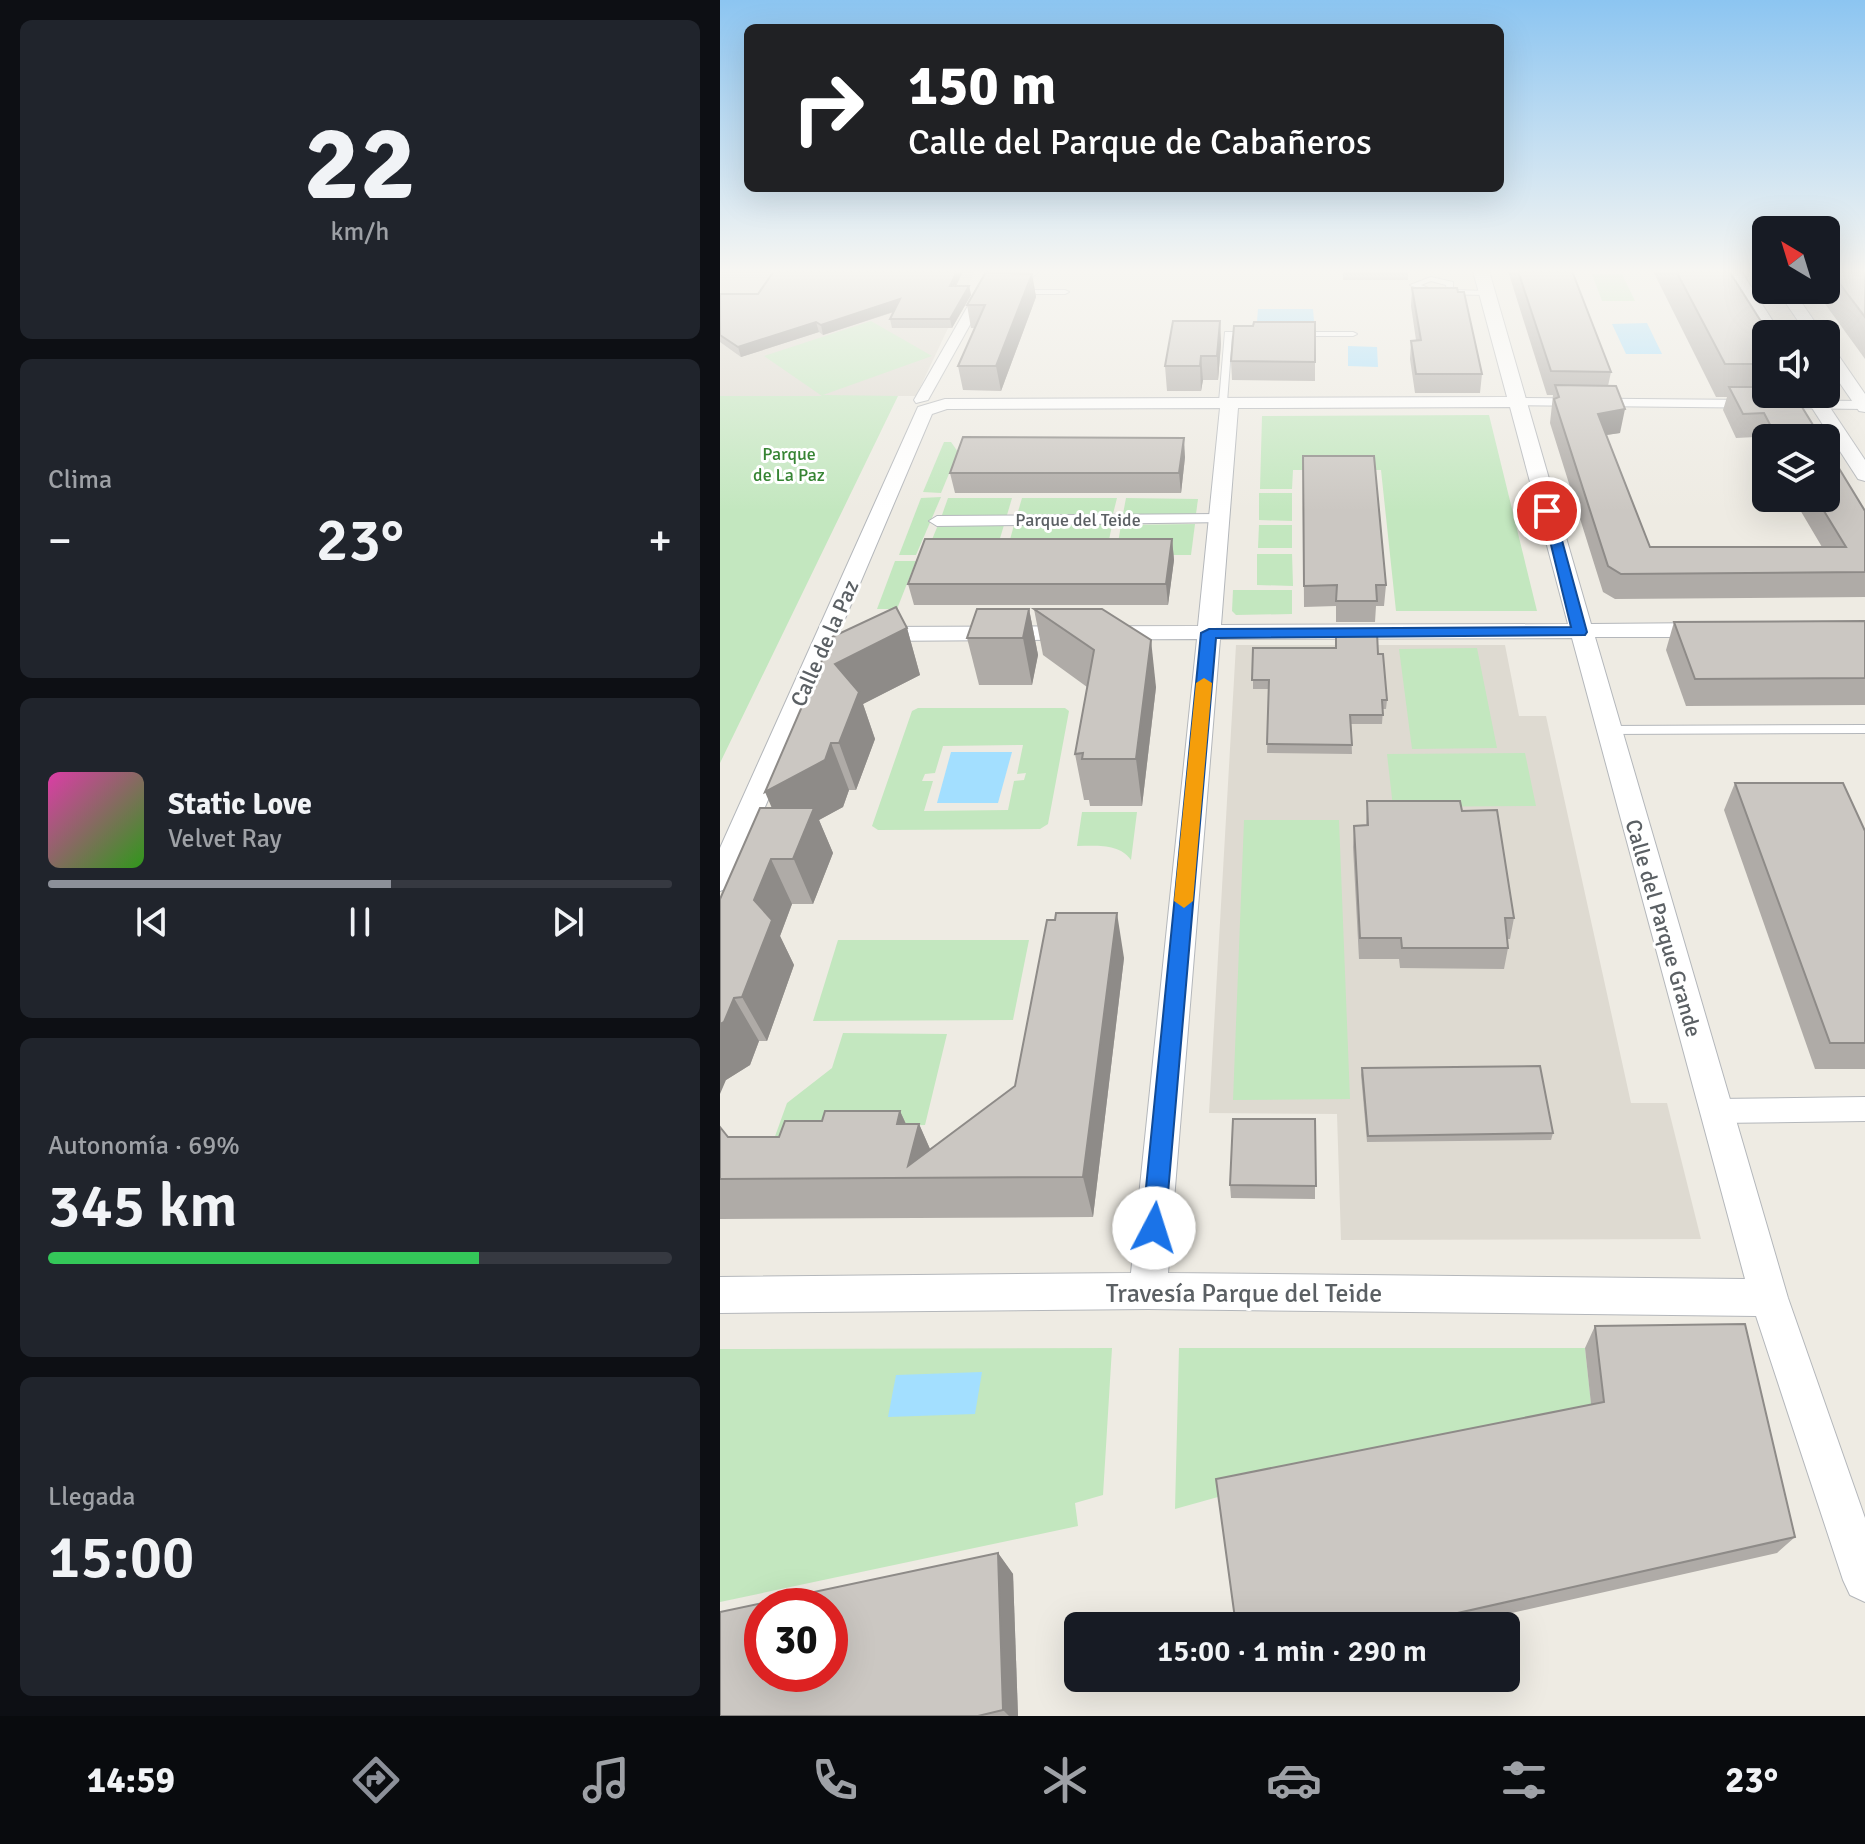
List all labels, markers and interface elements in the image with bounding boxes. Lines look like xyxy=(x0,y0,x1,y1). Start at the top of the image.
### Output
text: 150 m xyxy=(908,51,1056,120)
icon: right xyxy=(776,56,880,160)
text: 22 xyxy=(304,100,416,228)
text: Calle del Parque de Cabañeros xyxy=(908,120,1372,165)
text: km/h xyxy=(331,216,389,248)
north arrow xyxy=(1752,216,1840,304)
map controls xyxy=(1752,216,1840,512)
button: sound xyxy=(1752,320,1840,408)
button: layers xyxy=(1752,424,1840,512)
park label: Parque de La Paz xyxy=(753,443,825,486)
text: Clima xyxy=(48,464,112,496)
pin xyxy=(1513,477,1581,545)
icon: arrive xyxy=(1525,489,1569,533)
text: 23° xyxy=(316,504,404,578)
street label: Parque del Teide xyxy=(1015,509,1141,531)
text: − xyxy=(48,514,72,568)
text: + xyxy=(648,514,672,568)
street label: Calle de la Paz xyxy=(785,576,864,711)
text: Static Love xyxy=(168,786,312,823)
street label: Calle del Parque Grande xyxy=(1620,816,1708,1040)
text: Velvet Ray xyxy=(168,823,282,855)
icon: previous xyxy=(130,900,174,944)
icon: pause xyxy=(338,900,382,944)
icon: next xyxy=(546,900,590,944)
text: Autonomía · 69% xyxy=(48,1130,240,1162)
text: 345 km xyxy=(48,1170,237,1244)
position arrow xyxy=(1112,1186,1196,1270)
street label: Travesía Parque del Teide xyxy=(1106,1278,1382,1310)
text: Llegada xyxy=(48,1481,135,1513)
text: 15:00 xyxy=(48,1521,195,1595)
speed limit sign: 30 xyxy=(744,1588,848,1692)
text: 15:00 · 1 min · 290 m xyxy=(1157,1633,1427,1670)
icon: directions xyxy=(348,1752,404,1808)
icon: music xyxy=(578,1752,634,1808)
icon: phone xyxy=(807,1752,863,1808)
icon: climate xyxy=(1037,1752,1093,1808)
icon: car xyxy=(1266,1752,1322,1808)
icon: filters xyxy=(1496,1752,1552,1808)
text: 14:59 xyxy=(87,1758,175,1803)
text: 23° xyxy=(1725,1758,1778,1803)

